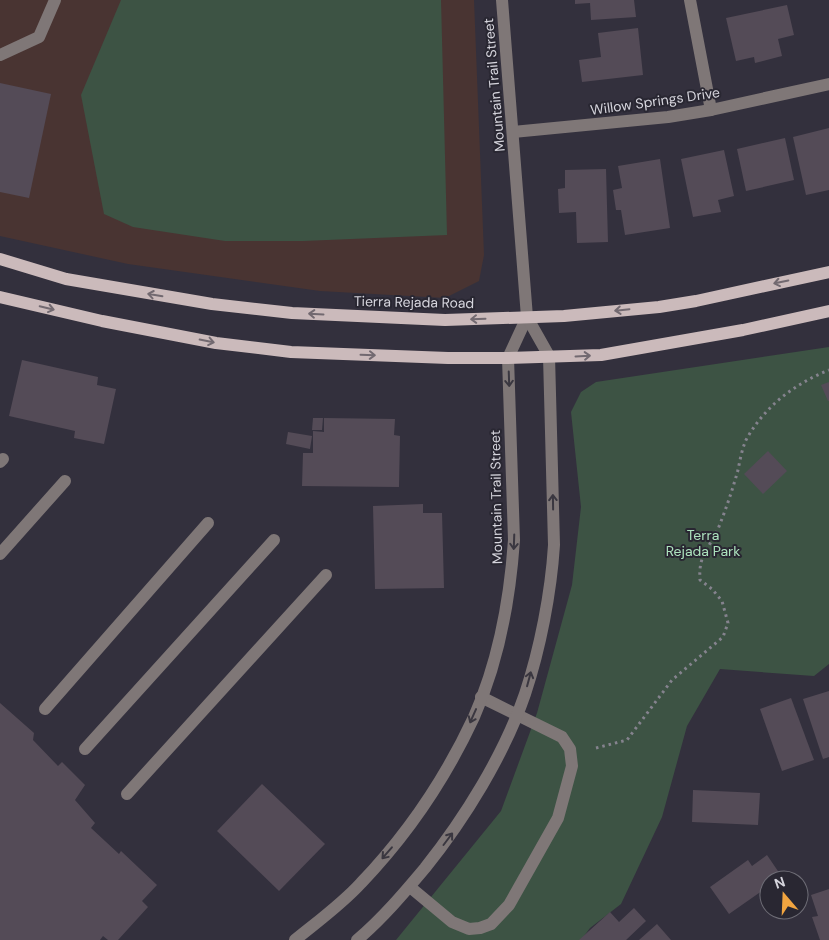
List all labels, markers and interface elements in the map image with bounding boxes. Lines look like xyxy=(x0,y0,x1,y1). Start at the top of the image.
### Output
street label: Mountain Trail Street xyxy=(479,17,509,153)
street label: Willow Springs Drive xyxy=(589,83,721,119)
one-way arrow xyxy=(774,278,790,287)
one-way arrow xyxy=(147,289,163,299)
street label: Tierra Rejada Road xyxy=(354,292,474,312)
one-way arrow xyxy=(39,304,55,313)
one-way arrow xyxy=(614,305,630,315)
one-way arrow xyxy=(308,310,324,319)
one-way arrow xyxy=(471,314,487,324)
one-way arrow xyxy=(198,337,214,346)
one-way arrow xyxy=(360,350,376,360)
one-way arrow xyxy=(575,351,591,360)
one-way arrow xyxy=(504,371,513,387)
street label: Mountain Trail Street xyxy=(486,430,506,564)
one-way arrow xyxy=(549,494,558,510)
park label: Terra Rejada Park xyxy=(666,526,740,560)
one-way arrow xyxy=(509,533,519,549)
one-way arrow xyxy=(525,671,534,687)
one-way arrow xyxy=(468,708,478,723)
one-way arrow xyxy=(443,832,453,846)
one-way arrow xyxy=(382,846,393,859)
north arrow xyxy=(759,870,809,920)
text: N xyxy=(772,873,788,893)

